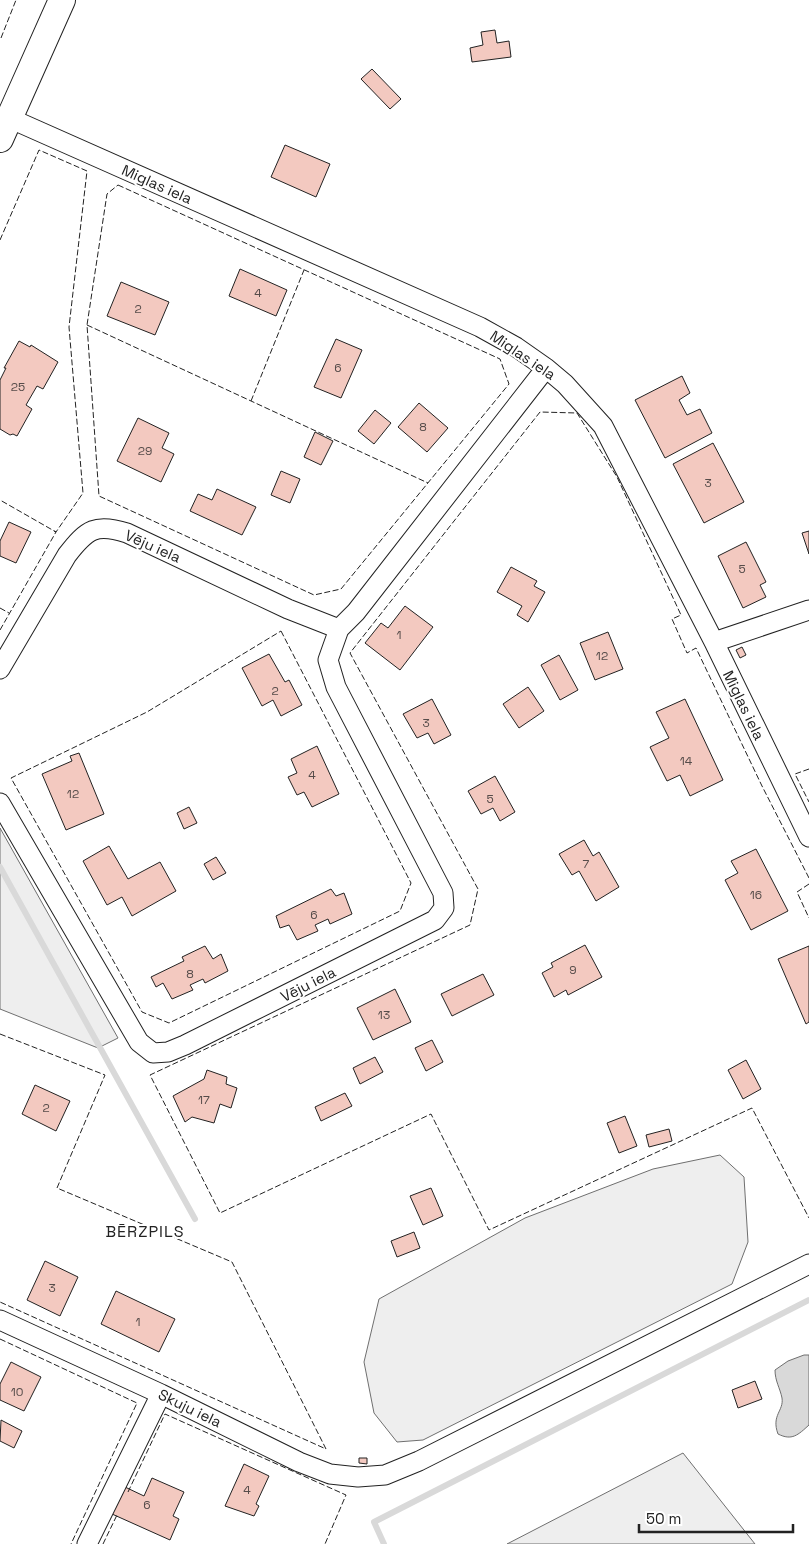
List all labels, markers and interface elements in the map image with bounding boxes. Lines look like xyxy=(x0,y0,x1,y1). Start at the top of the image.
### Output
street label: Miglas iela xyxy=(119,160,196,208)
house number: 4 xyxy=(254,285,262,301)
house number: 2 xyxy=(134,301,142,317)
street label: Miglas iela xyxy=(487,326,560,384)
house number: 6 xyxy=(334,360,342,376)
house number: 25 xyxy=(11,379,25,395)
house number: 8 xyxy=(419,419,427,435)
house number: 29 xyxy=(138,443,152,459)
house number: 3 xyxy=(704,475,712,491)
street label: Vēju iela xyxy=(122,525,184,567)
house number: 5 xyxy=(738,561,746,577)
house number: 1 xyxy=(396,627,402,643)
house number: 12 xyxy=(596,648,608,664)
street label: Miglas iela xyxy=(719,667,769,743)
house number: 2 xyxy=(271,683,279,699)
house number: 3 xyxy=(422,715,430,731)
house number: 14 xyxy=(680,753,693,769)
house number: 4 xyxy=(308,767,316,783)
house number: 12 xyxy=(67,786,79,802)
house number: 5 xyxy=(486,791,494,807)
house number: 7 xyxy=(583,856,590,872)
house number: 16 xyxy=(750,887,762,903)
house number: 6 xyxy=(310,907,318,923)
street label: Vēju iela xyxy=(277,962,339,1006)
house number: 9 xyxy=(569,962,577,978)
house number: 8 xyxy=(186,966,194,982)
house number: 13 xyxy=(378,1007,390,1023)
house number: 17 xyxy=(198,1092,210,1108)
house number: 2 xyxy=(42,1100,50,1116)
district label: BĒRZPILS xyxy=(106,1221,184,1242)
house number: 3 xyxy=(48,1280,56,1296)
house number: 1 xyxy=(135,1314,141,1330)
house number: 10 xyxy=(11,1384,23,1400)
street label: Skuju iela xyxy=(155,1385,225,1432)
house number: 4 xyxy=(243,1482,251,1498)
house number: 6 xyxy=(143,1497,151,1513)
scale bar xyxy=(639,1502,793,1534)
text: 50 m xyxy=(646,1509,681,1528)

